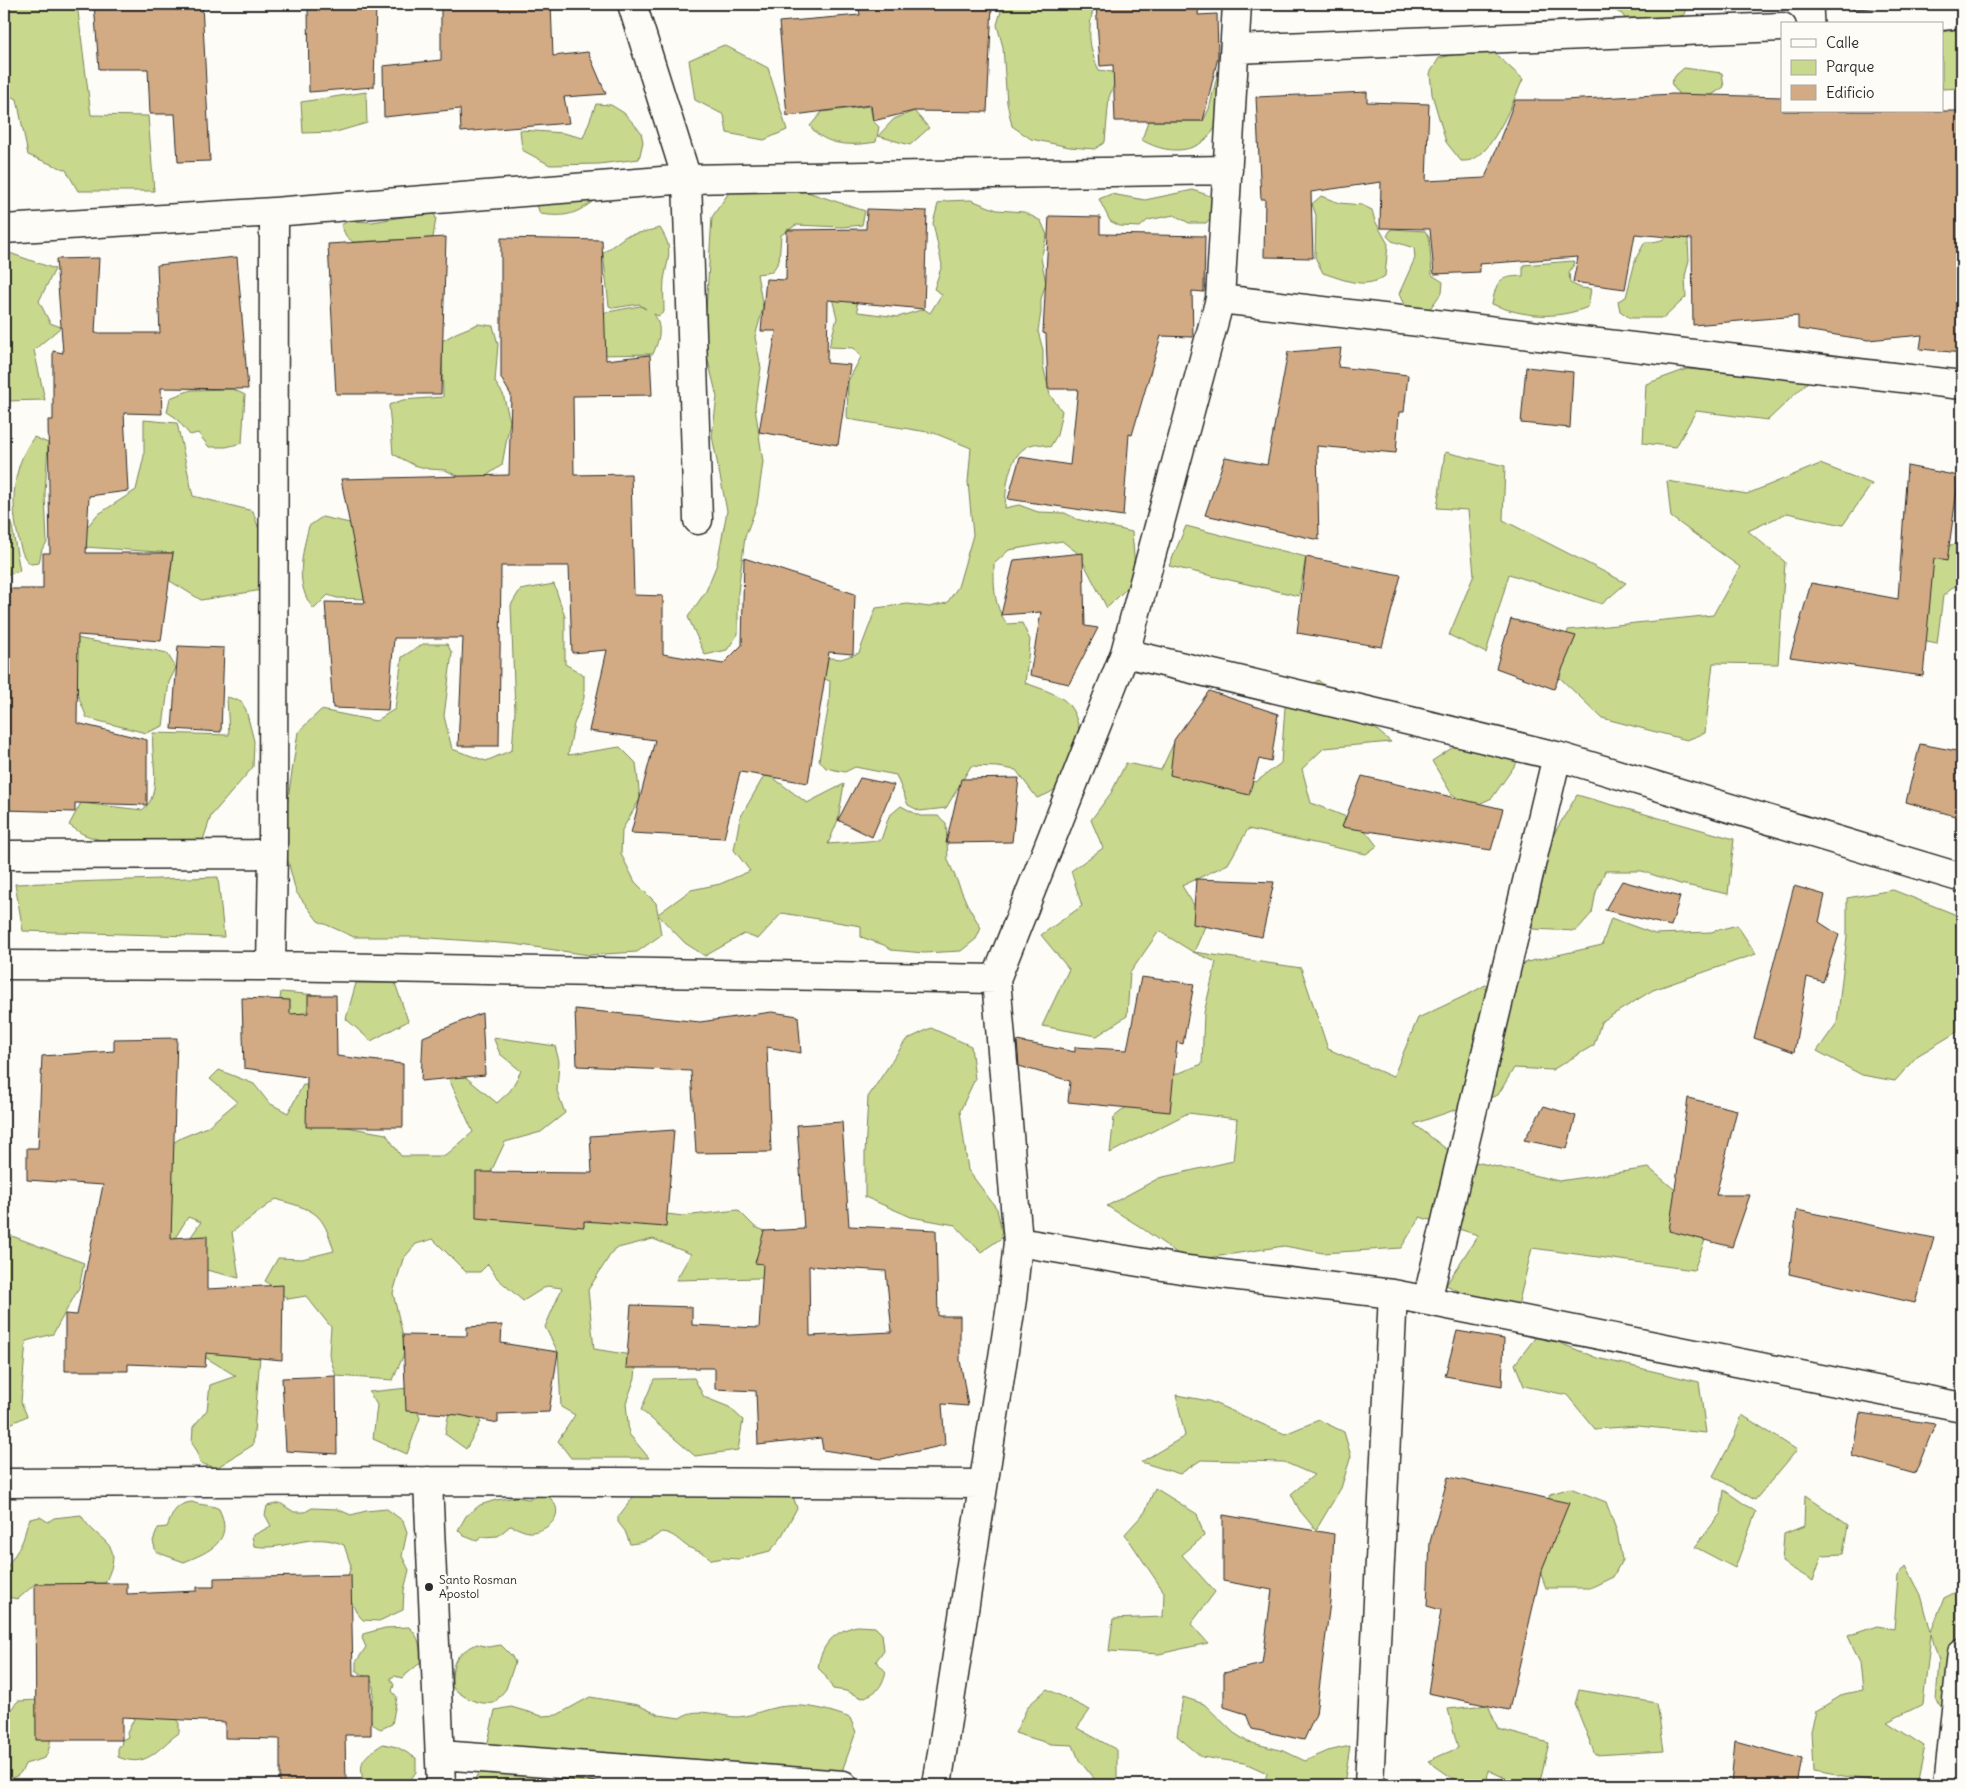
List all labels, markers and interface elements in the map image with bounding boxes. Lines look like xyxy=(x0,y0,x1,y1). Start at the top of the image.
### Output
legend xyxy=(1781,22,1944,112)
text: Calle xyxy=(1826,33,1859,52)
text: Parque xyxy=(1826,57,1874,76)
text: Edificio xyxy=(1826,83,1874,102)
place label: Santo Rosman Apostol xyxy=(439,1572,517,1601)
marker: Santo Rosman Apostol xyxy=(423,1581,435,1593)

